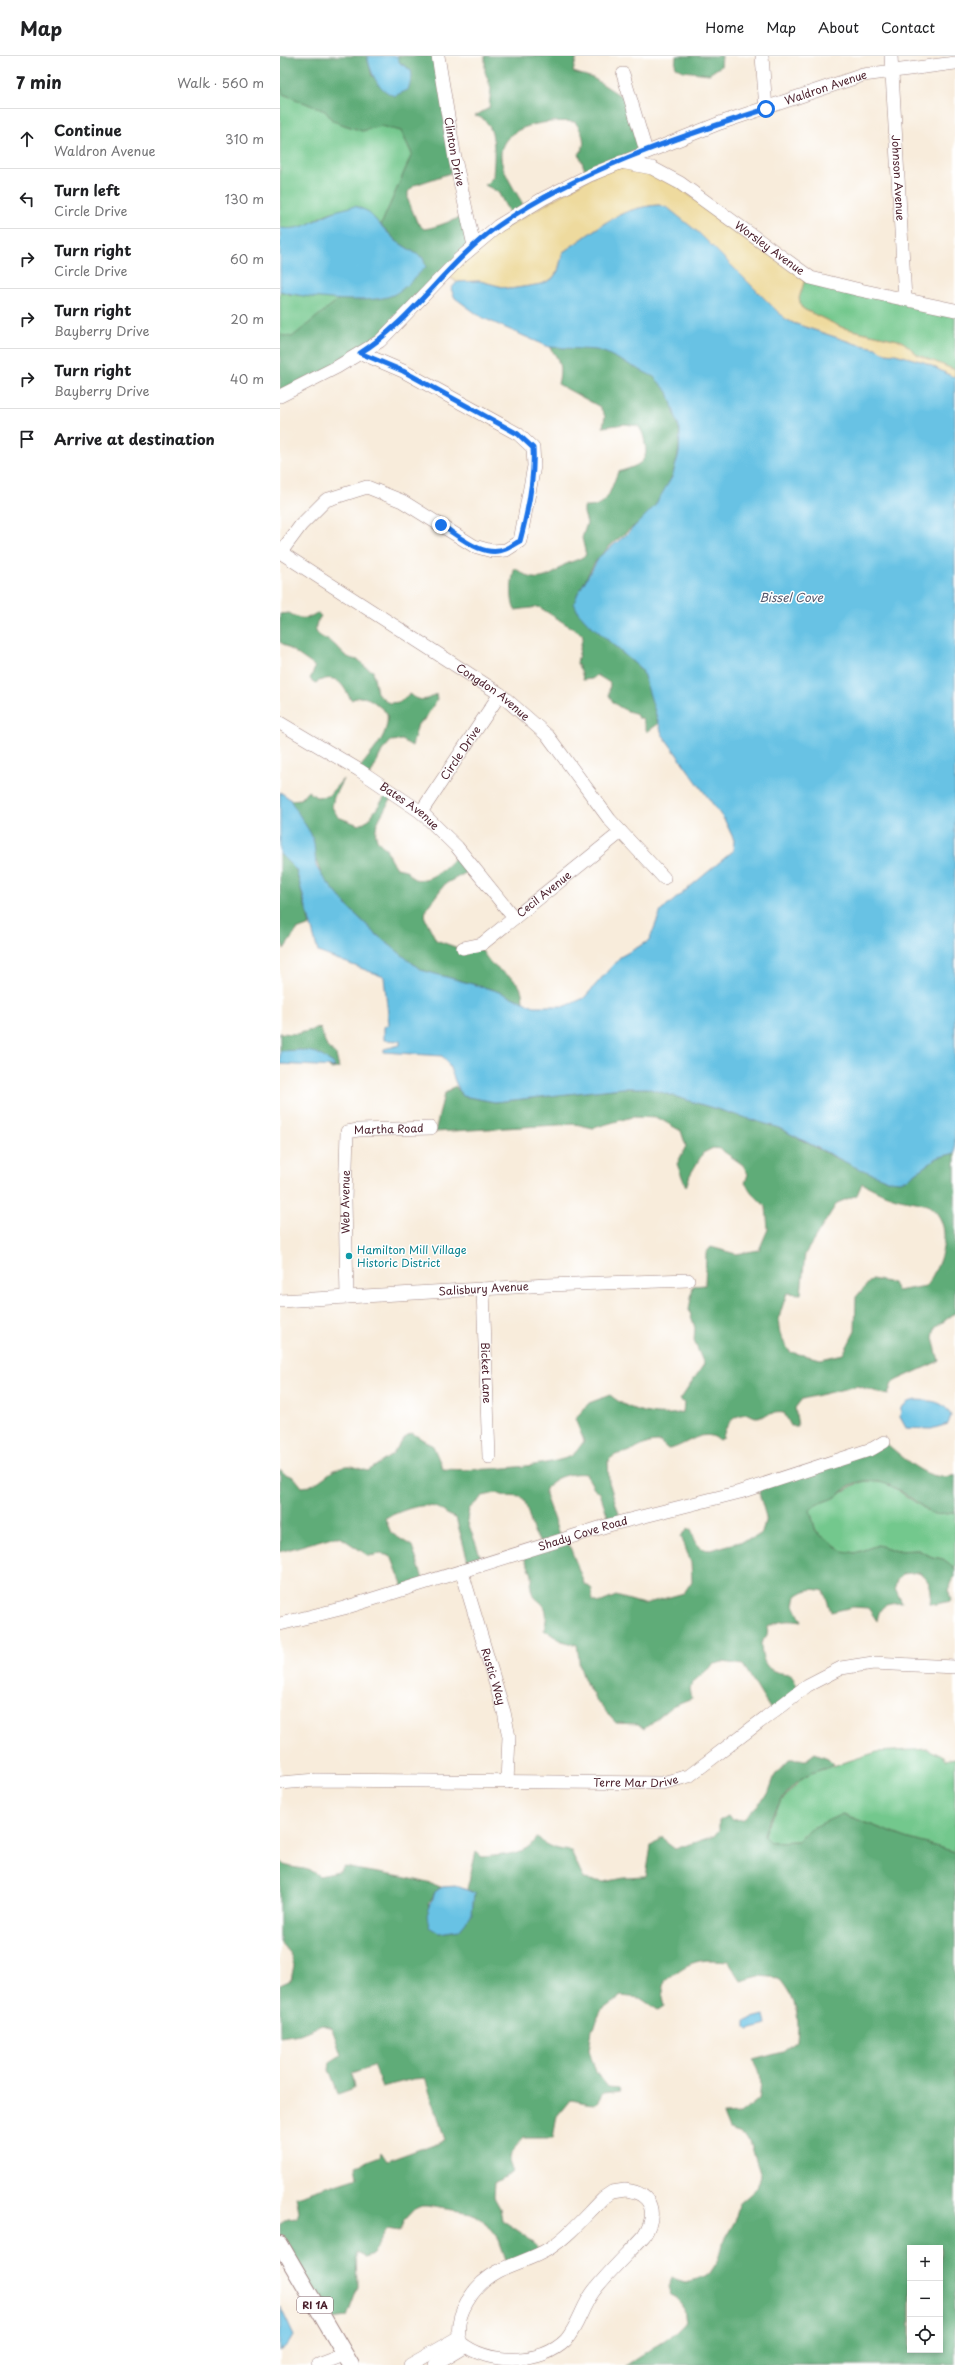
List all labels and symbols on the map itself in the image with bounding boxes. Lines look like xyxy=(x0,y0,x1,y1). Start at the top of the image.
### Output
street label: Waldron Avenue xyxy=(782,66,868,109)
route start xyxy=(757,100,775,118)
street label: Clinton Drive xyxy=(440,116,470,188)
street label: Johnson Avenue xyxy=(888,134,909,221)
street label: Worsley Avenue xyxy=(731,216,808,279)
route end xyxy=(432,516,450,534)
water label: Bissel Cove xyxy=(759,588,823,606)
street label: Congdon Avenue xyxy=(453,659,534,724)
street label: Circle Drive xyxy=(436,722,485,783)
street label: Bates Avenue xyxy=(377,778,443,833)
street label: Cecil Avenue xyxy=(513,866,575,921)
street label: Martha Road xyxy=(354,1119,424,1138)
street label: Web Avenue xyxy=(336,1170,354,1234)
place label: Hamilton Mill Village Historic District xyxy=(357,1241,467,1271)
marker: Hamilton Mill Village Historic District xyxy=(344,1251,354,1261)
street label: Salisbury Avenue xyxy=(438,1277,529,1299)
street label: Bicket Lane xyxy=(477,1342,496,1404)
street label: Shady Cove Road xyxy=(536,1512,629,1555)
street label: Rustic Way xyxy=(477,1645,510,1707)
street label: Terre Mar Drive xyxy=(593,1770,680,1791)
road number: RI 1A xyxy=(297,2297,333,2313)

